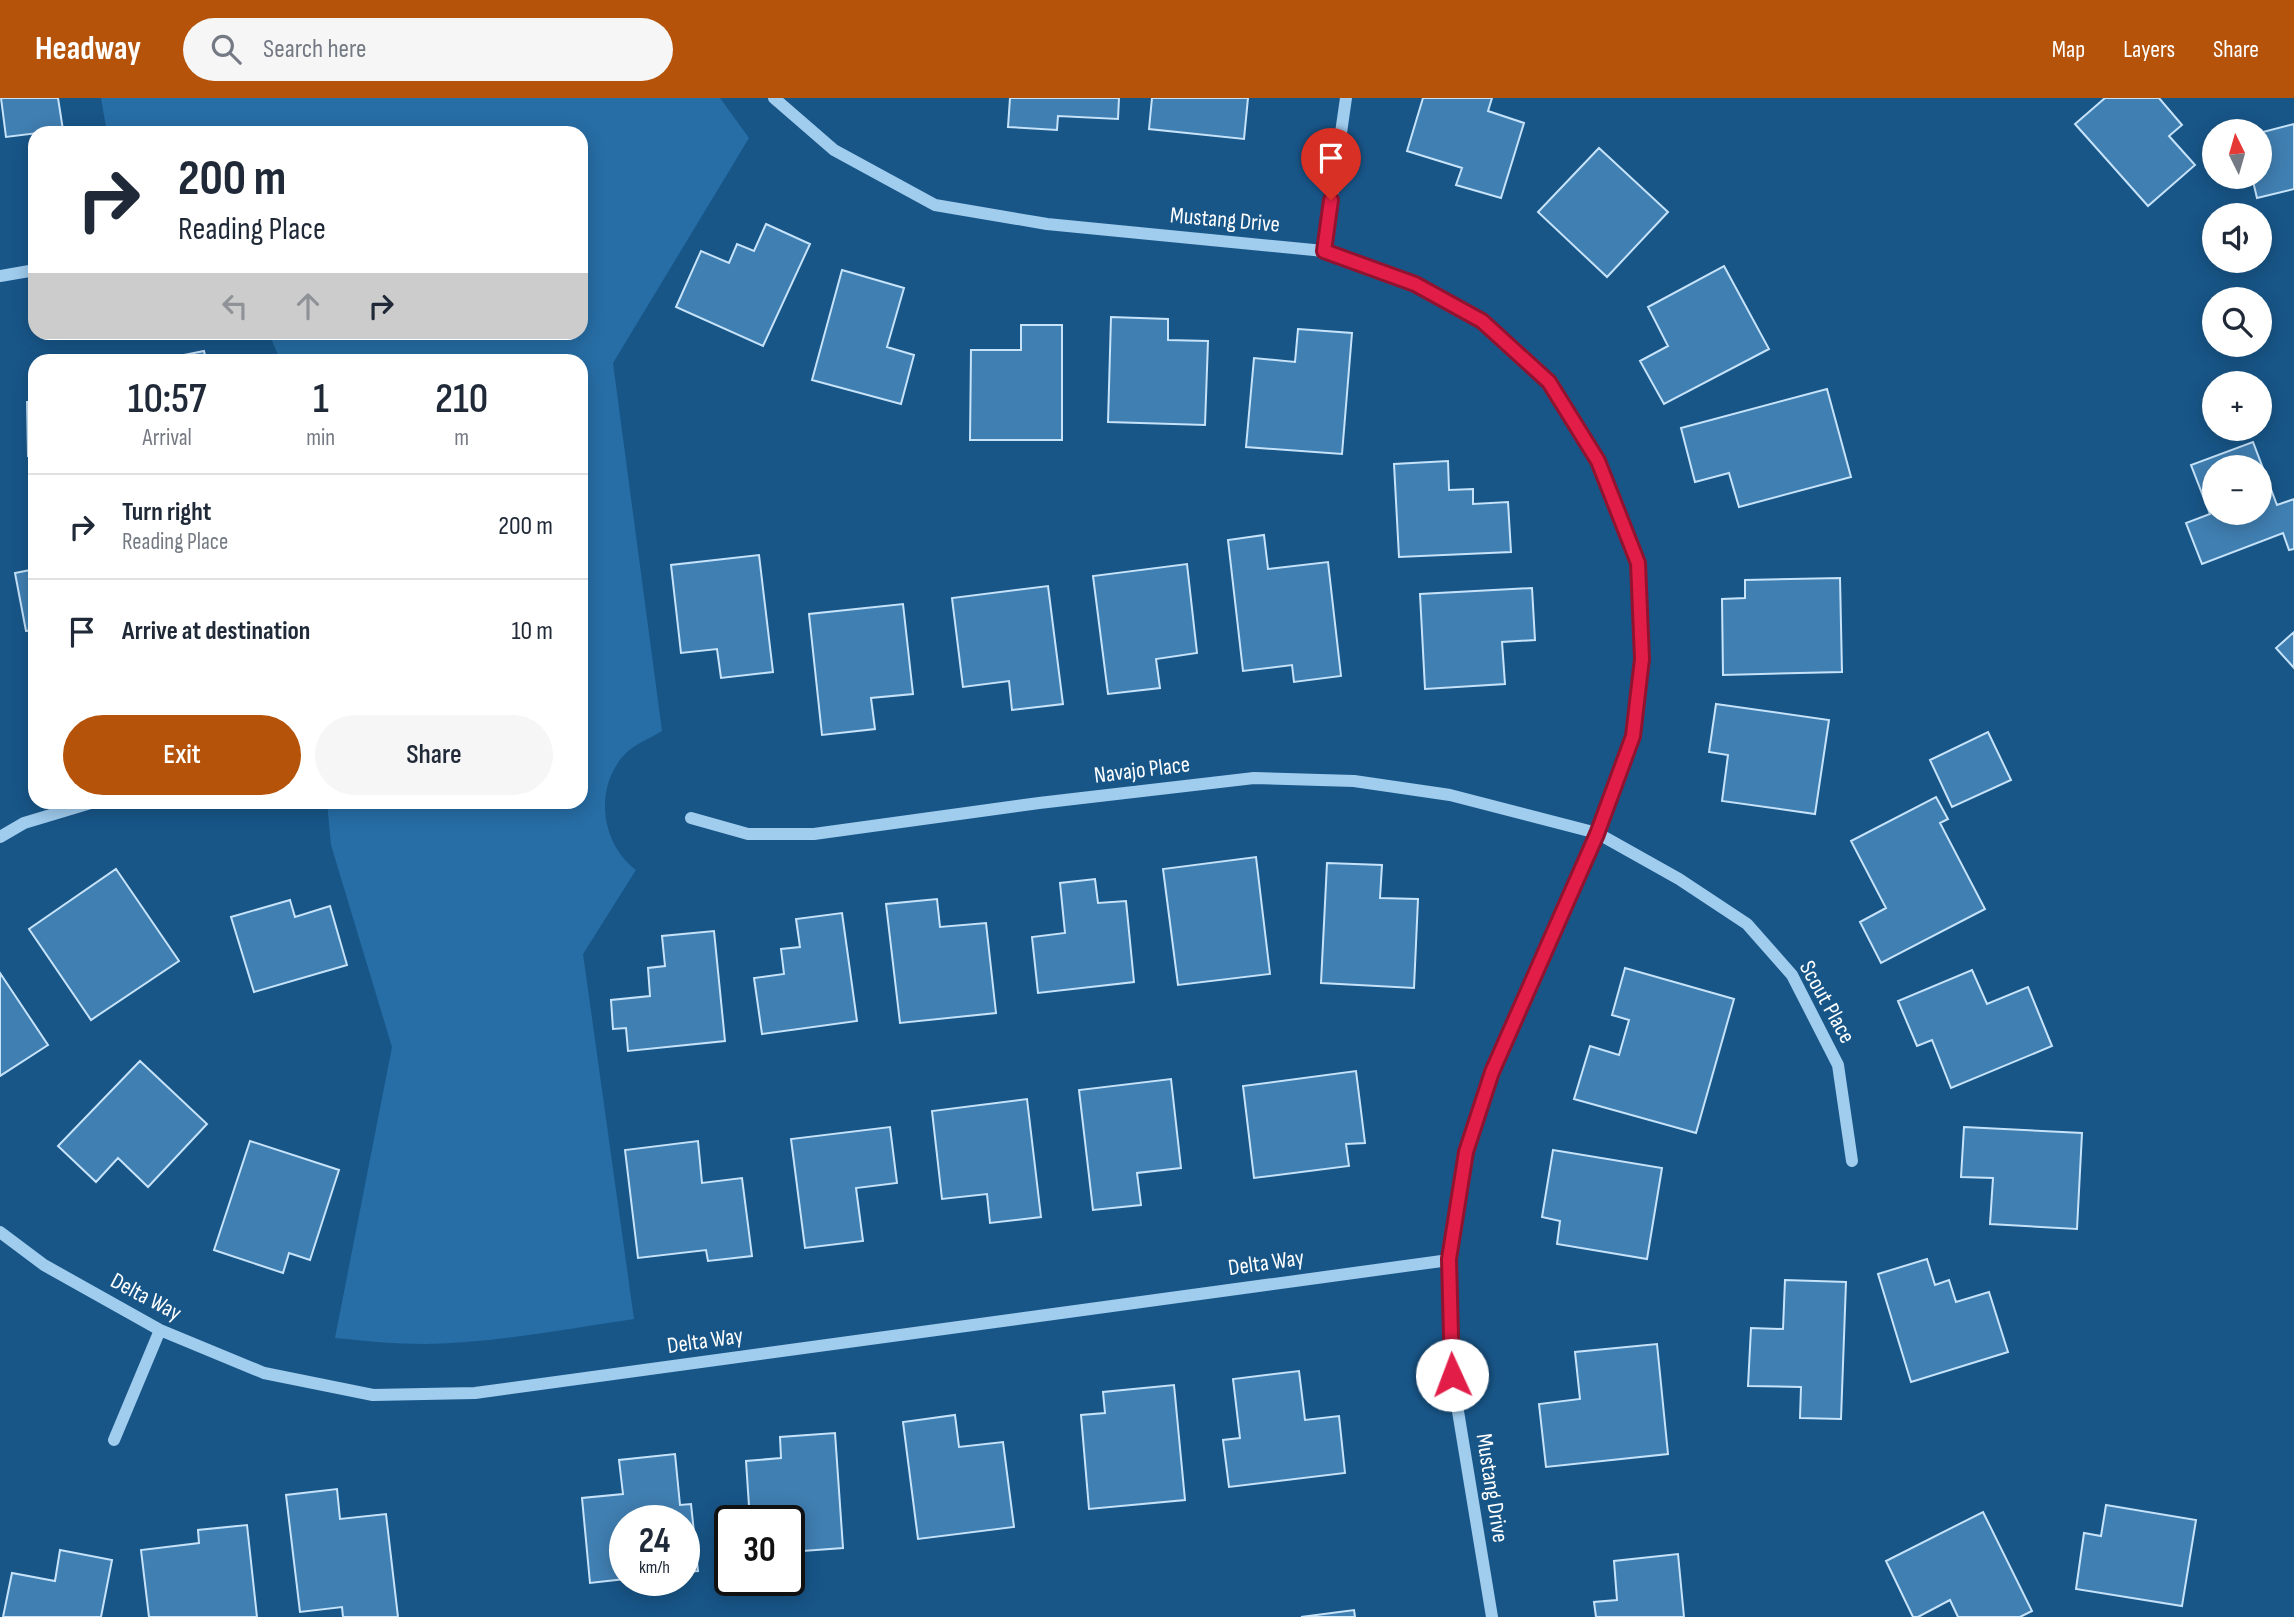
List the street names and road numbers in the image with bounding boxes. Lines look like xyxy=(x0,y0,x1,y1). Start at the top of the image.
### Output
street label: Mustang Drive xyxy=(1169,201,1281,239)
street label: Navajo Place xyxy=(1092,750,1192,790)
street label: Scout Place xyxy=(1793,956,1861,1048)
street label: Delta Way xyxy=(1226,1244,1306,1282)
street label: Delta Way xyxy=(106,1267,186,1327)
street label: Delta Way xyxy=(665,1322,745,1360)
street label: Mustang Drive xyxy=(1470,1431,1514,1545)

